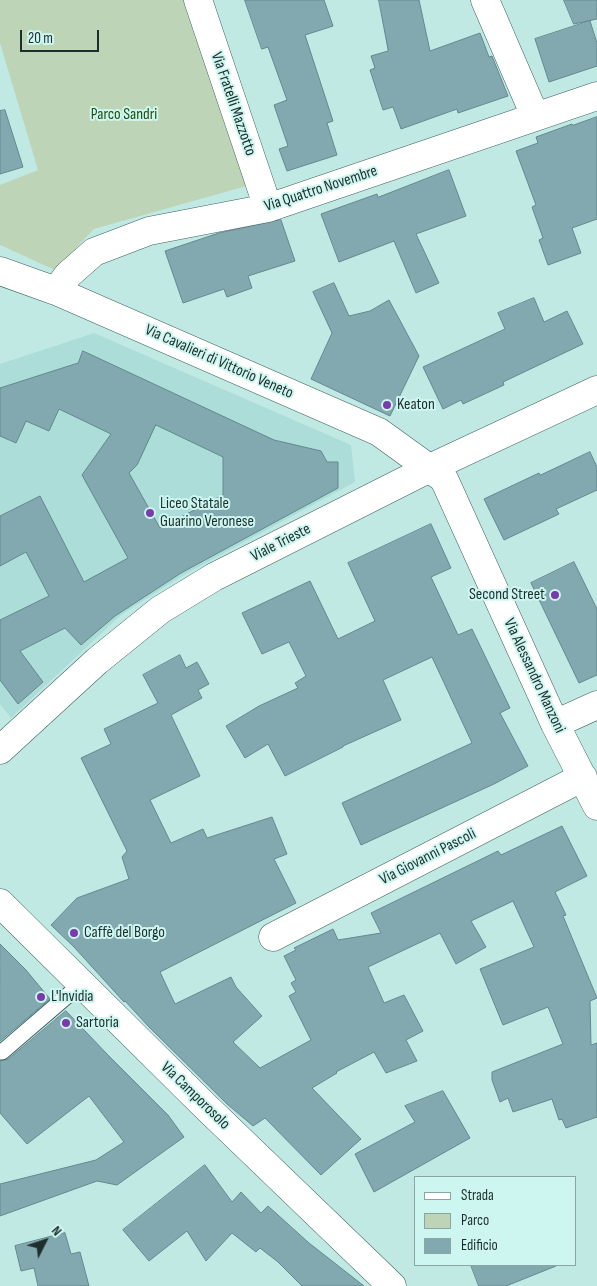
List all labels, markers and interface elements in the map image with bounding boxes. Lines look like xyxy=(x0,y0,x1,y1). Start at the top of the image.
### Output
scale bar xyxy=(22,20,101,52)
text: 20 m xyxy=(28,29,53,48)
street label: Via Fratelli Mazzotto xyxy=(206,50,260,158)
park label: Parco Sandri xyxy=(91,105,157,125)
street label: Via Quattro Novembre xyxy=(262,162,380,216)
street label: Via Cavalieri di Vittorio Veneto xyxy=(142,321,296,403)
place label: Keaton xyxy=(397,395,435,415)
marker: Keaton xyxy=(381,399,393,411)
place label: Liceo Statale Guarino Veronese xyxy=(160,494,254,532)
marker: Liceo Statale Guarino Veronese xyxy=(144,507,156,519)
street label: Viale Trieste xyxy=(248,520,314,566)
place label: Second Street xyxy=(469,585,545,605)
marker: Second Street xyxy=(549,589,561,601)
street label: Via Alessandro Manzoni xyxy=(499,616,569,736)
street label: Via Giovanni Pascoli xyxy=(377,825,479,889)
place label: Caffè del Borgo xyxy=(84,923,165,943)
marker: Caffè del Borgo xyxy=(68,927,80,939)
place label: L'Invidia xyxy=(51,987,94,1007)
marker: L'Invidia xyxy=(35,991,47,1003)
place label: Sartoria xyxy=(76,1013,119,1033)
marker: Sartoria xyxy=(60,1017,72,1029)
street label: Via Camporosolo xyxy=(156,1058,234,1134)
legend xyxy=(414,1176,577,1266)
text: Strada xyxy=(461,1186,494,1205)
text: Parco xyxy=(461,1211,489,1230)
north arrow xyxy=(20,1216,70,1266)
text: N xyxy=(48,1222,66,1239)
text: Edificio xyxy=(461,1236,498,1255)

